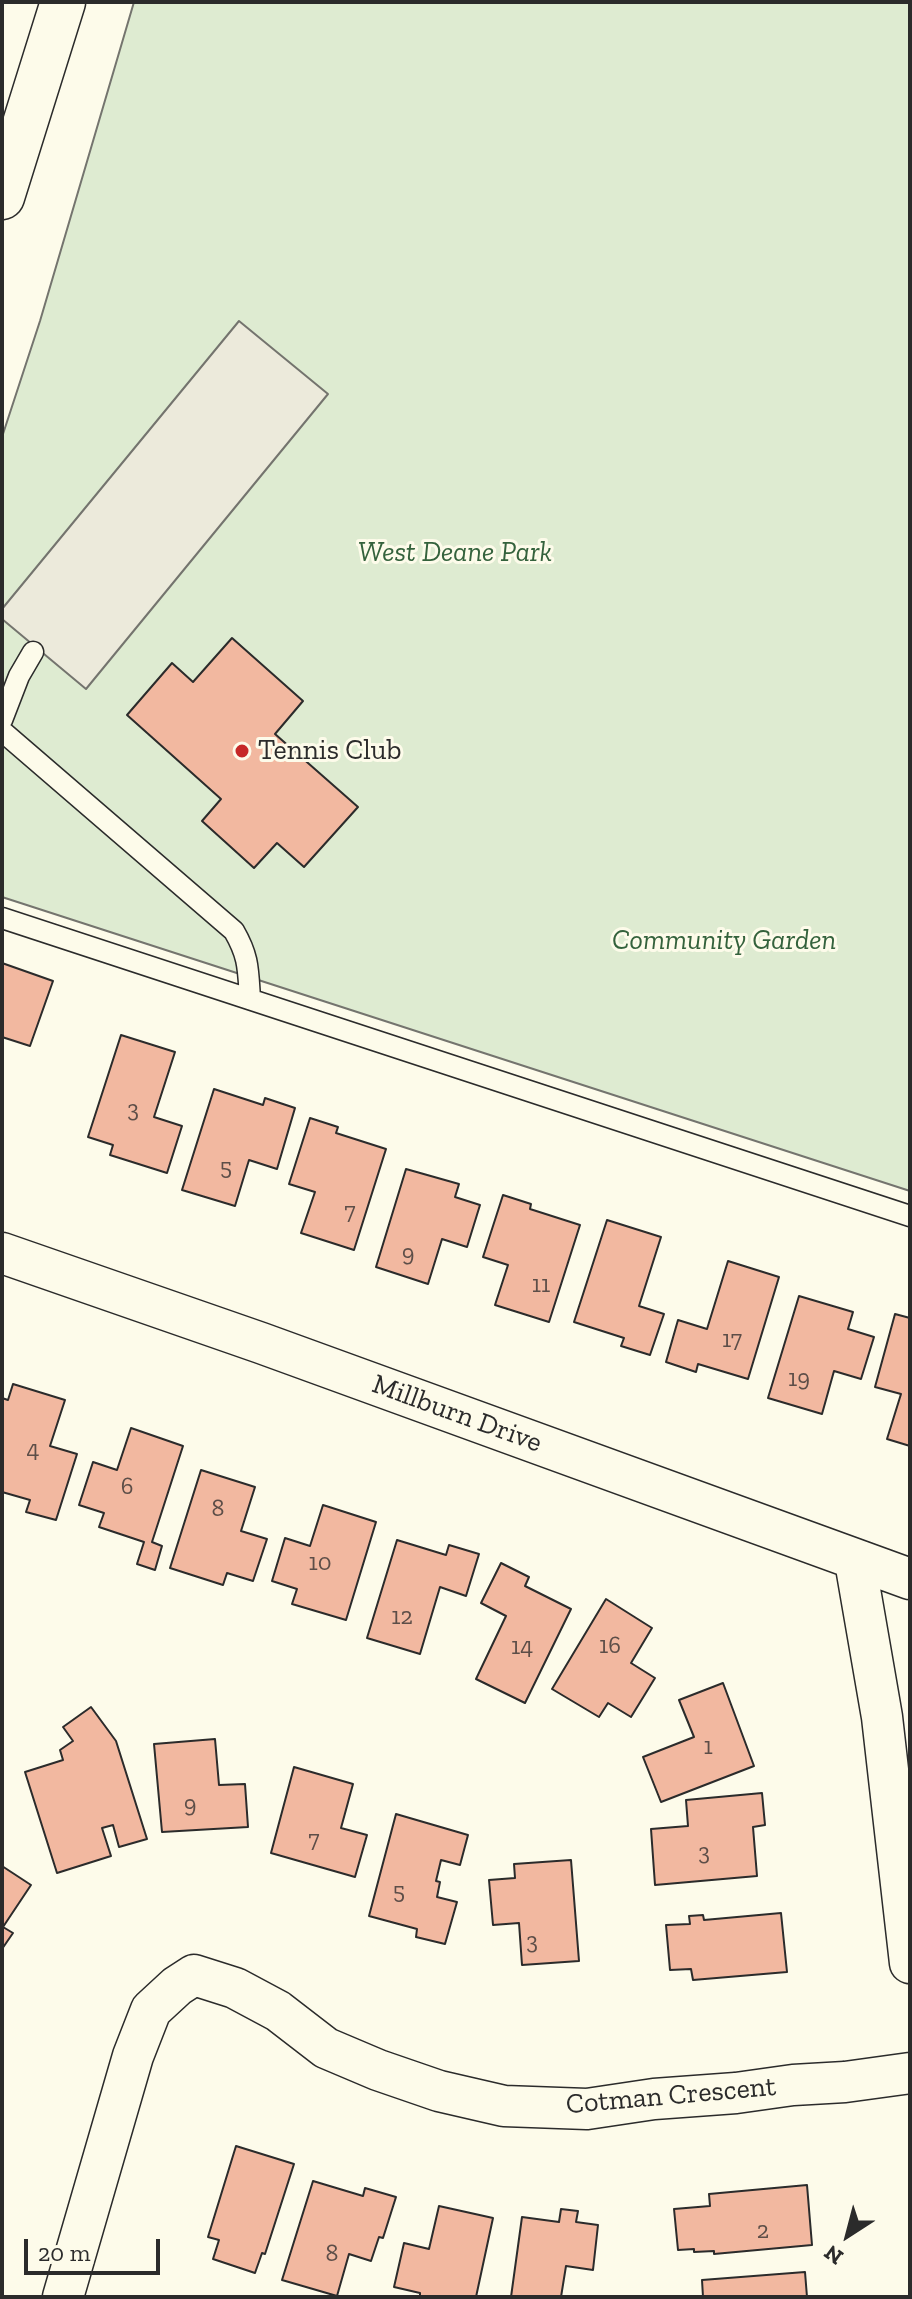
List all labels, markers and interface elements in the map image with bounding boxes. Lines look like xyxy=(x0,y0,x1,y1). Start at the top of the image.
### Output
park label: West Deane Park xyxy=(358,536,552,570)
place label: Tennis Club xyxy=(258,734,401,768)
marker: Tennis Club xyxy=(233,742,251,760)
park label: Community Garden xyxy=(612,924,836,958)
house number: 3 xyxy=(127,1096,139,1124)
house number: 5 xyxy=(220,1154,232,1182)
house number: 7 xyxy=(344,1198,356,1226)
house number: 9 xyxy=(402,1240,414,1268)
house number: 11 xyxy=(532,1271,550,1299)
house number: 17 xyxy=(722,1326,742,1354)
house number: 19 xyxy=(788,1365,810,1393)
street label: Millburn Drive xyxy=(368,1368,546,1460)
house number: 4 xyxy=(27,1436,39,1464)
house number: 6 xyxy=(121,1473,133,1501)
house number: 8 xyxy=(212,1495,224,1523)
house number: 10 xyxy=(308,1549,332,1577)
house number: 12 xyxy=(391,1603,413,1631)
house number: 16 xyxy=(599,1632,621,1660)
house number: 14 xyxy=(511,1633,533,1661)
house number: 1 xyxy=(703,1733,713,1761)
house number: 9 xyxy=(184,1791,196,1819)
house number: 7 xyxy=(308,1826,320,1854)
house number: 3 xyxy=(698,1839,710,1867)
house number: 5 xyxy=(393,1878,405,1906)
house number: 3 xyxy=(526,1928,538,1956)
street label: Cotman Crescent xyxy=(565,2070,777,2122)
north arrow xyxy=(808,2195,888,2275)
house number: 2 xyxy=(757,2217,769,2245)
scale bar xyxy=(28,2223,164,2273)
text: 20 m xyxy=(38,2238,90,2267)
text: N xyxy=(819,2239,848,2271)
house number: 8 xyxy=(326,2240,338,2268)

